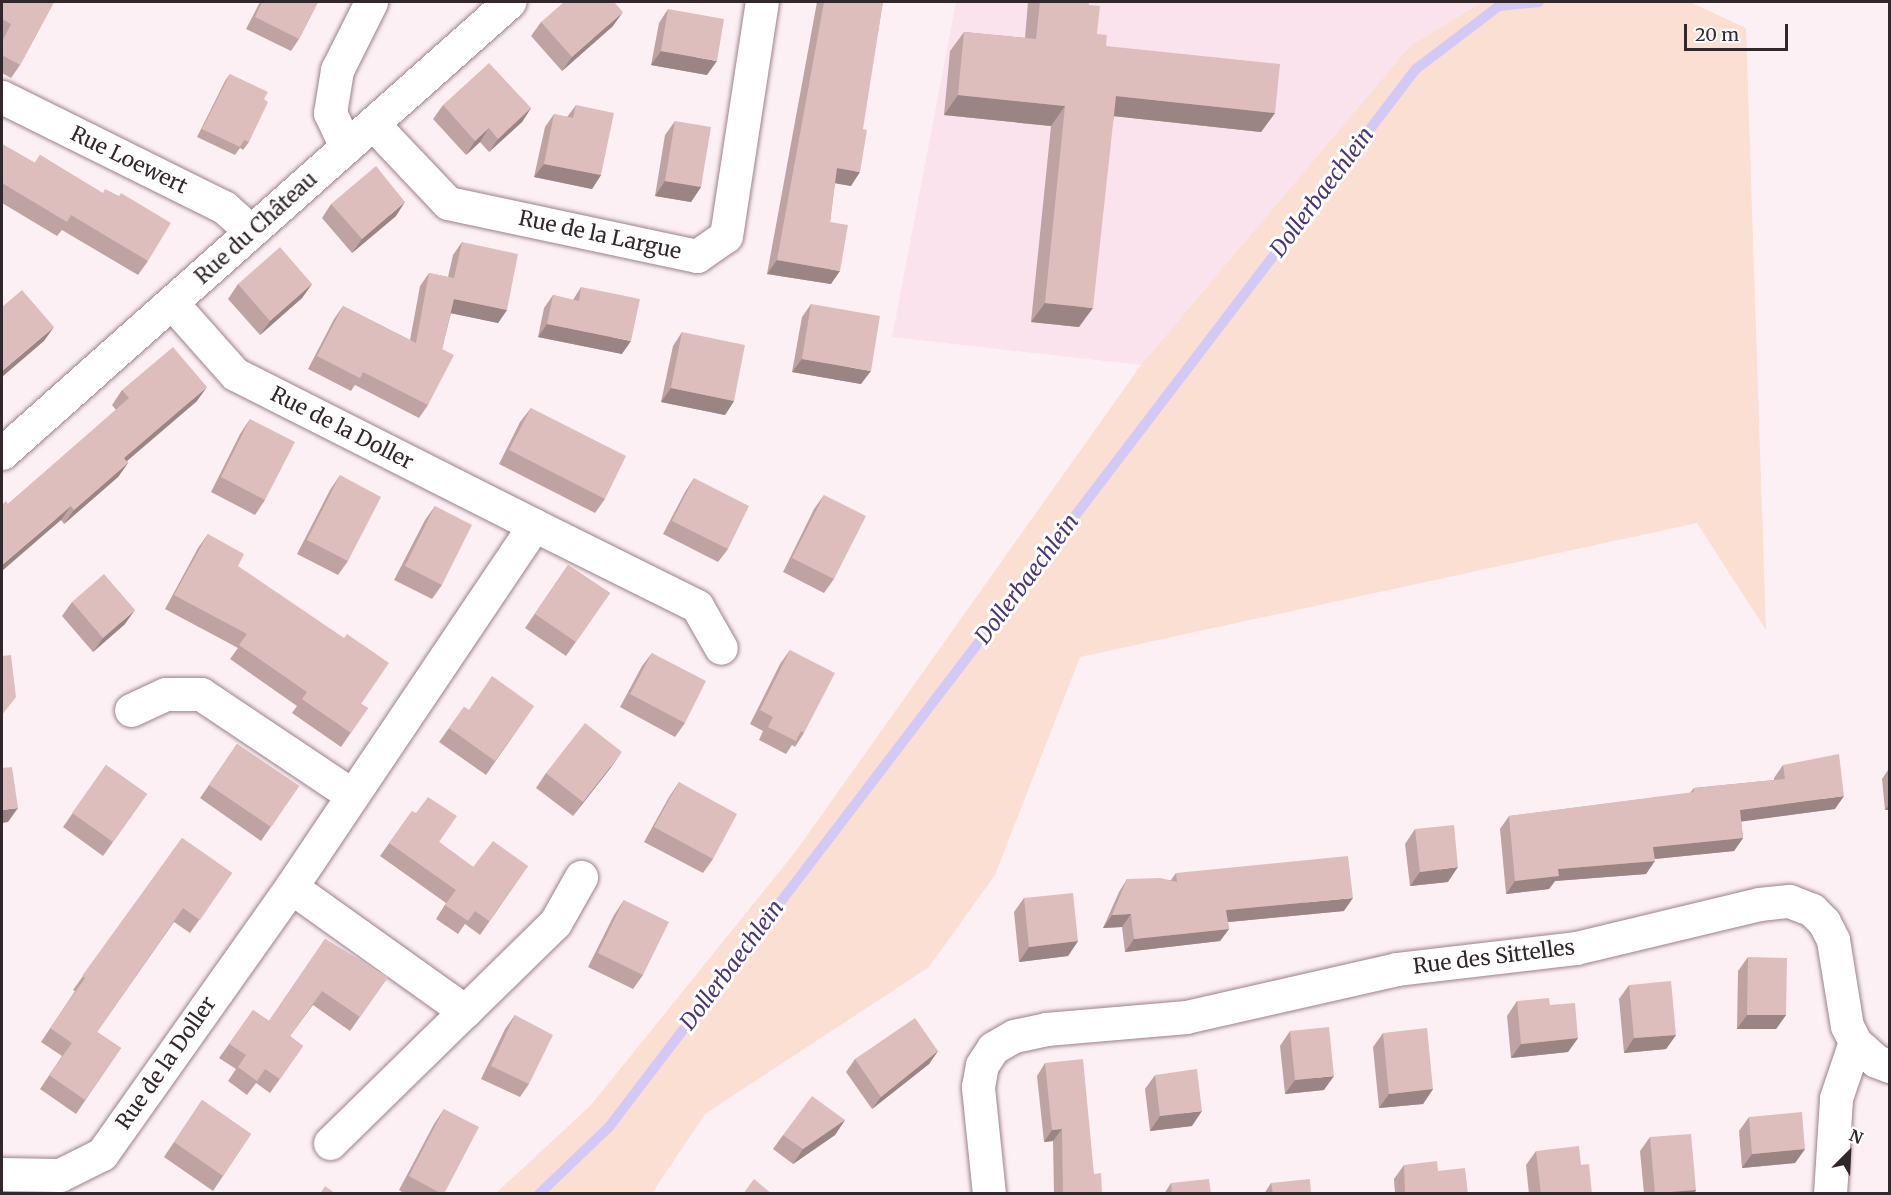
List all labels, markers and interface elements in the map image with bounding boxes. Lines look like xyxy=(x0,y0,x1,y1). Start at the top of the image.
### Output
scale bar xyxy=(1687,12,1790,50)
text: 20 m xyxy=(1695,23,1739,46)
street label: Rue Loewert xyxy=(66,121,192,199)
water label: Dollerbaechlein xyxy=(1265,122,1379,262)
street label: Rue du Château xyxy=(190,167,322,289)
street label: Rue de la Largue xyxy=(516,205,684,265)
street label: Rue de la Doller xyxy=(267,381,417,475)
water label: Dollerbaechlein xyxy=(970,509,1084,649)
water label: Dollerbaechlein xyxy=(675,895,789,1035)
street label: Rue des Sittelles xyxy=(1412,935,1576,979)
street label: Rue de la Doller xyxy=(111,992,221,1134)
north arrow xyxy=(1819,1123,1879,1183)
text: N xyxy=(1846,1125,1866,1148)

